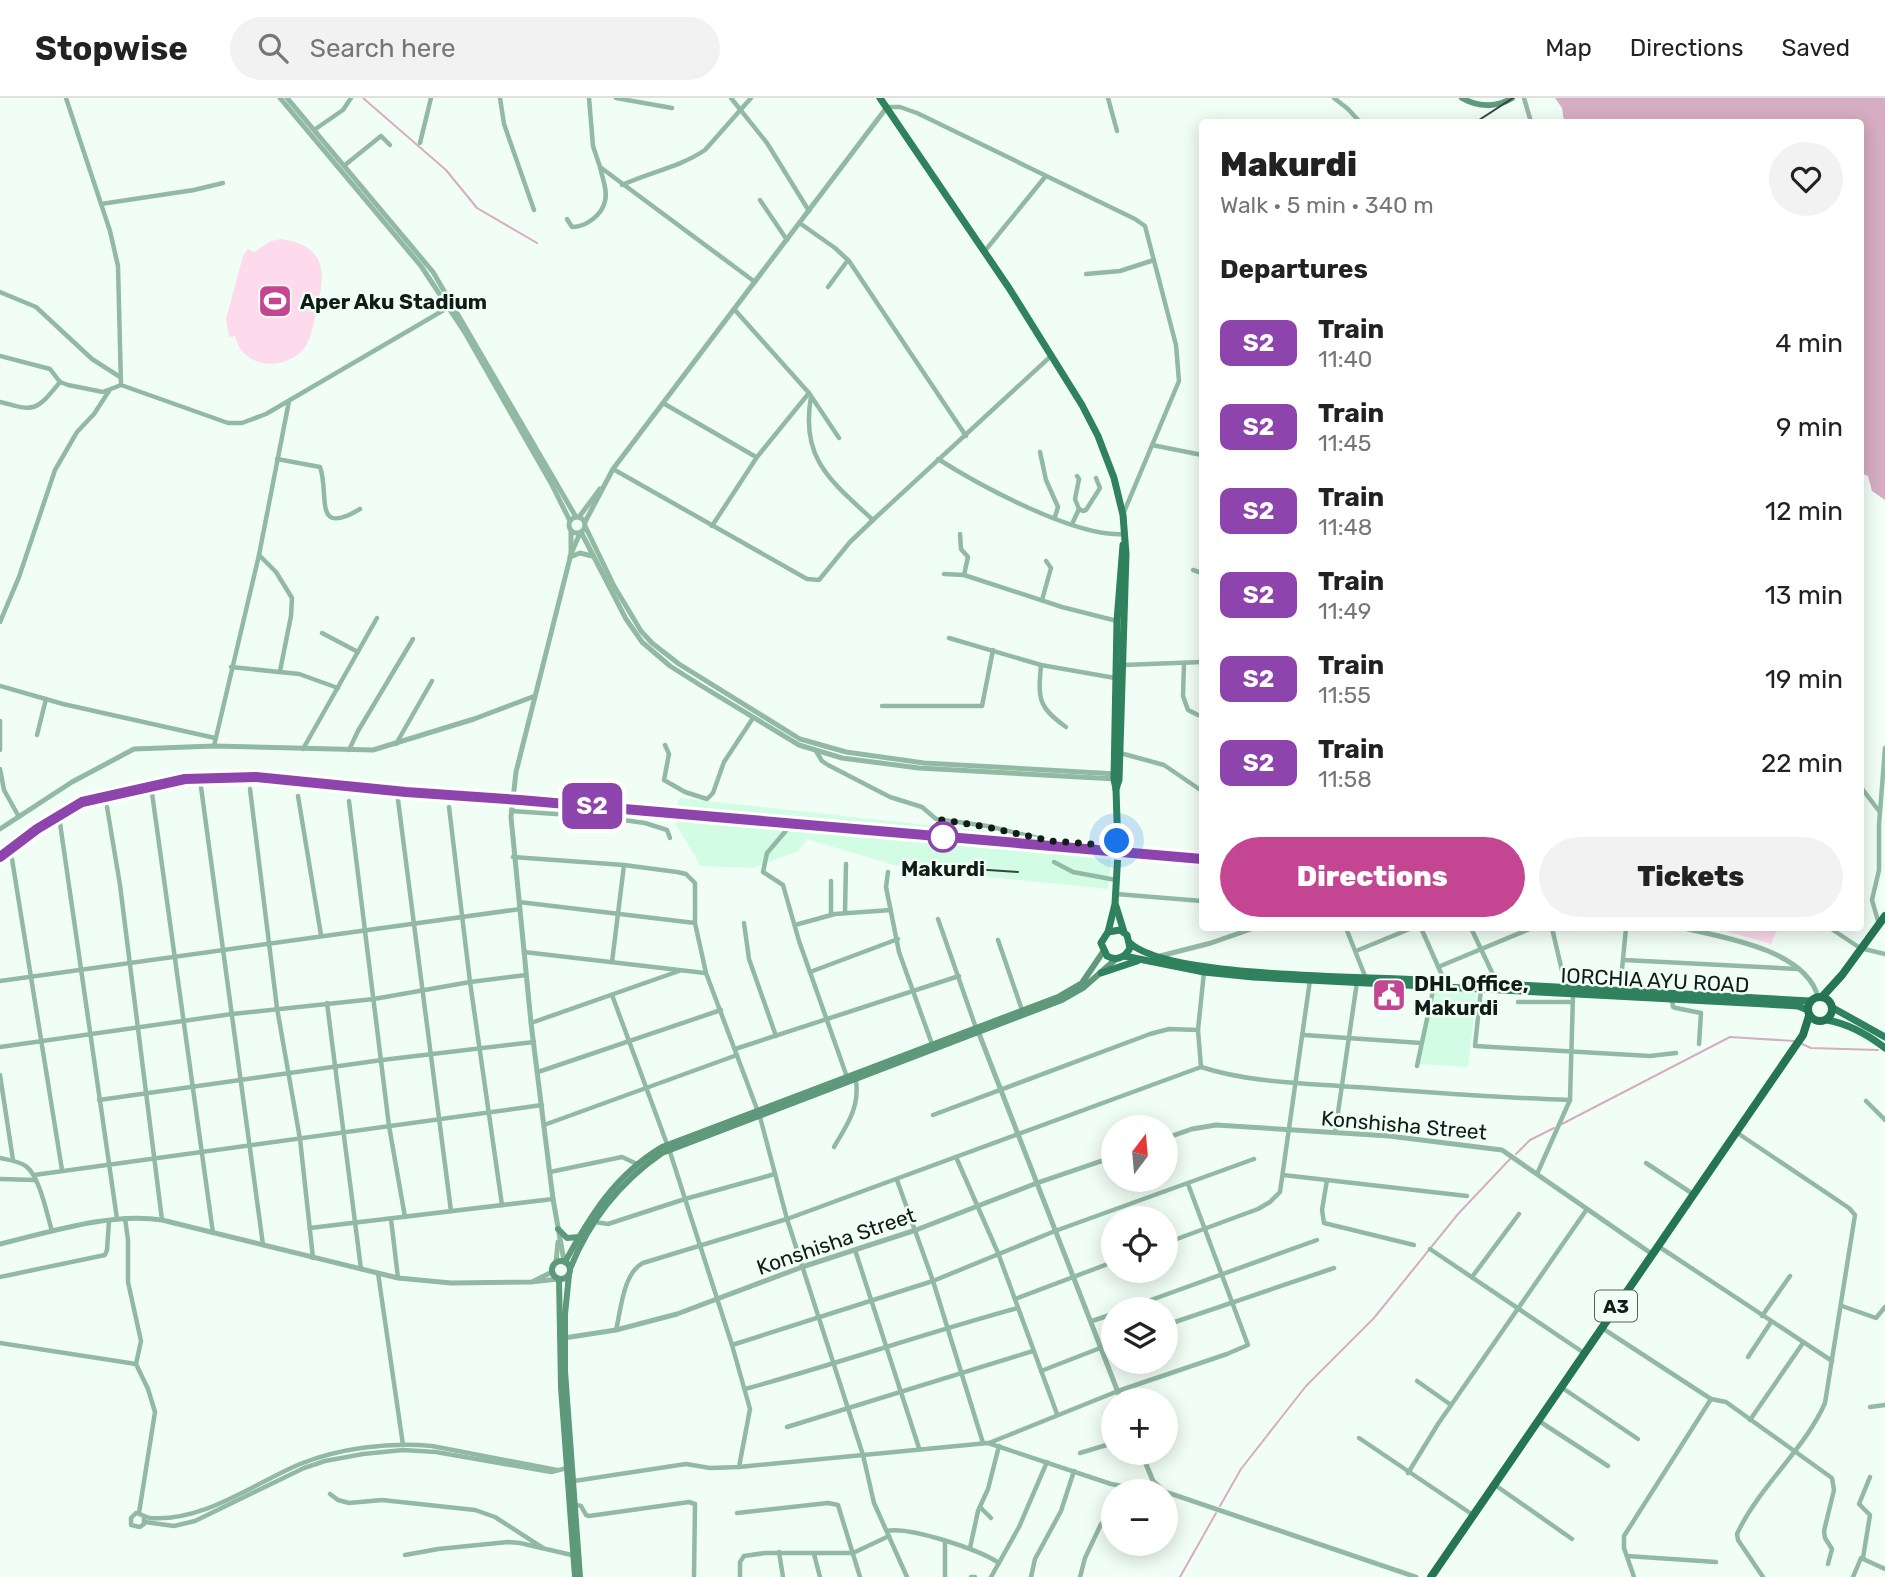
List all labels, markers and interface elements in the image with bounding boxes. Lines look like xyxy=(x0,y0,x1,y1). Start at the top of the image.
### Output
search box xyxy=(230,17,720,80)
text: Stopwise xyxy=(35,29,188,68)
icon: search xyxy=(254,29,292,67)
text: Search here xyxy=(310,33,456,64)
text: Map xyxy=(1545,34,1592,62)
text: Directions xyxy=(1630,34,1743,62)
text: Saved xyxy=(1781,34,1850,62)
button: heart xyxy=(1769,142,1843,216)
text: Makurdi xyxy=(1220,145,1357,184)
text: Walk · 5 min · 340 m xyxy=(1220,191,1434,219)
text: Departures xyxy=(1220,254,1368,285)
sports icon: Aper Aku Stadium xyxy=(256,282,294,320)
place label: Aper Aku Stadium xyxy=(300,289,487,314)
text: Train xyxy=(1318,314,1384,345)
text: 4 min xyxy=(1775,328,1843,359)
text: S2 xyxy=(1243,329,1274,357)
text: 11:40 xyxy=(1318,345,1372,373)
text: Train xyxy=(1318,398,1384,429)
text: 9 min xyxy=(1776,412,1843,443)
text: S2 xyxy=(1243,413,1274,441)
text: 11:45 xyxy=(1318,429,1372,457)
text: Train xyxy=(1318,482,1384,513)
text: 12 min xyxy=(1765,496,1843,527)
text: S2 xyxy=(1243,497,1274,525)
text: 11:48 xyxy=(1318,513,1373,541)
text: Train xyxy=(1318,566,1384,597)
text: 13 min xyxy=(1765,580,1843,611)
text: S2 xyxy=(1243,581,1274,609)
text: 11:49 xyxy=(1318,597,1371,625)
text: Train xyxy=(1318,650,1384,681)
text: 19 min xyxy=(1765,664,1843,695)
text: S2 xyxy=(1243,665,1274,693)
text: 11:55 xyxy=(1318,681,1371,709)
text: Train xyxy=(1318,734,1384,765)
text: 22 min xyxy=(1761,748,1843,779)
text: S2 xyxy=(1243,749,1274,777)
text: 11:58 xyxy=(1318,765,1372,793)
line badge: S2 xyxy=(560,783,624,829)
text: S2 xyxy=(576,792,608,820)
marker: Makurdi xyxy=(928,822,958,852)
your location xyxy=(1099,823,1134,858)
button: Directions xyxy=(1220,837,1525,917)
button: Tickets xyxy=(1539,837,1843,917)
place label: Makurdi xyxy=(901,856,985,881)
street label: IORCHIA AYU ROAD xyxy=(1560,963,1750,997)
place label: DHL Office, Makurdi xyxy=(1414,971,1529,1020)
public building icon: DHL Office, Makurdi xyxy=(1370,976,1408,1014)
street label: Konshisha Street xyxy=(1320,1105,1488,1145)
north arrow xyxy=(1101,1115,1178,1192)
map controls xyxy=(1101,1115,1178,1556)
street label: Konshisha Street xyxy=(753,1202,919,1280)
button: locate xyxy=(1101,1206,1178,1283)
road number: A3 xyxy=(1595,1290,1637,1322)
button: layers xyxy=(1101,1297,1178,1374)
button: + xyxy=(1101,1388,1178,1465)
button: − xyxy=(1101,1479,1178,1556)

